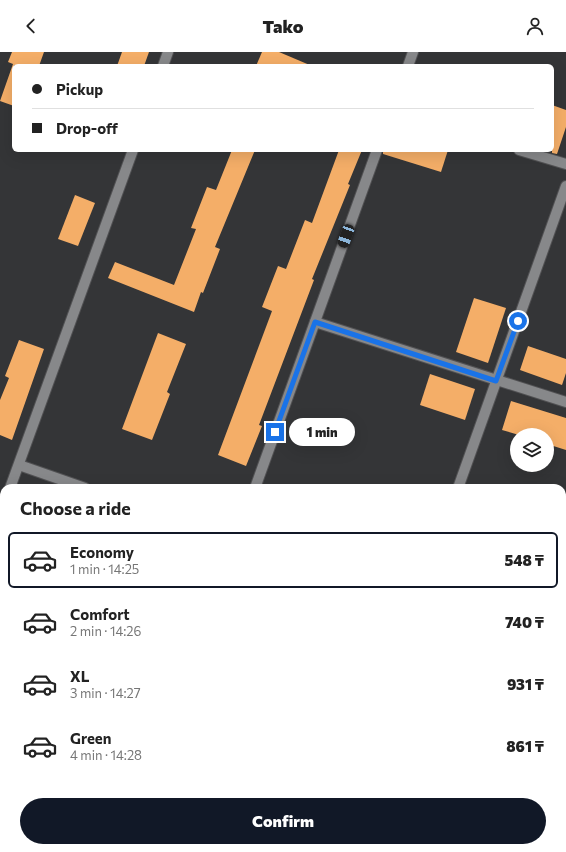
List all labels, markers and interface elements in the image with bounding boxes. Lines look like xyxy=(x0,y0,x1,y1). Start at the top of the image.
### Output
icon: back xyxy=(20,15,42,37)
text: Tako xyxy=(263,15,304,37)
icon: person xyxy=(524,15,546,37)
text: Pickup xyxy=(56,80,103,98)
text: Drop-off xyxy=(56,119,118,137)
car xyxy=(336,223,356,249)
route start xyxy=(509,312,527,330)
callout: 1 min xyxy=(289,418,355,446)
route end xyxy=(266,423,284,441)
text: 1 min xyxy=(306,424,338,440)
map controls xyxy=(510,428,554,472)
button: layers xyxy=(510,428,554,472)
text: Choose a ride xyxy=(20,497,131,519)
icon: car xyxy=(22,542,58,578)
text: Economy xyxy=(70,543,134,561)
text: 548 ₸ xyxy=(504,551,544,569)
text: 1 min · 14:25 xyxy=(70,561,139,577)
icon: car xyxy=(22,604,58,640)
text: Comfort xyxy=(70,605,130,623)
text: 740 ₸ xyxy=(505,613,544,631)
text: 2 min · 14:26 xyxy=(70,623,141,639)
icon: car xyxy=(22,666,58,702)
text: XL xyxy=(70,667,89,685)
text: 931 ₸ xyxy=(507,675,544,693)
text: 3 min · 14:27 xyxy=(70,685,141,701)
icon: car xyxy=(22,728,58,764)
text: Green xyxy=(70,729,111,747)
text: 861 ₸ xyxy=(506,737,544,755)
text: 4 min · 14:28 xyxy=(70,747,142,763)
button: Confirm xyxy=(20,798,546,844)

